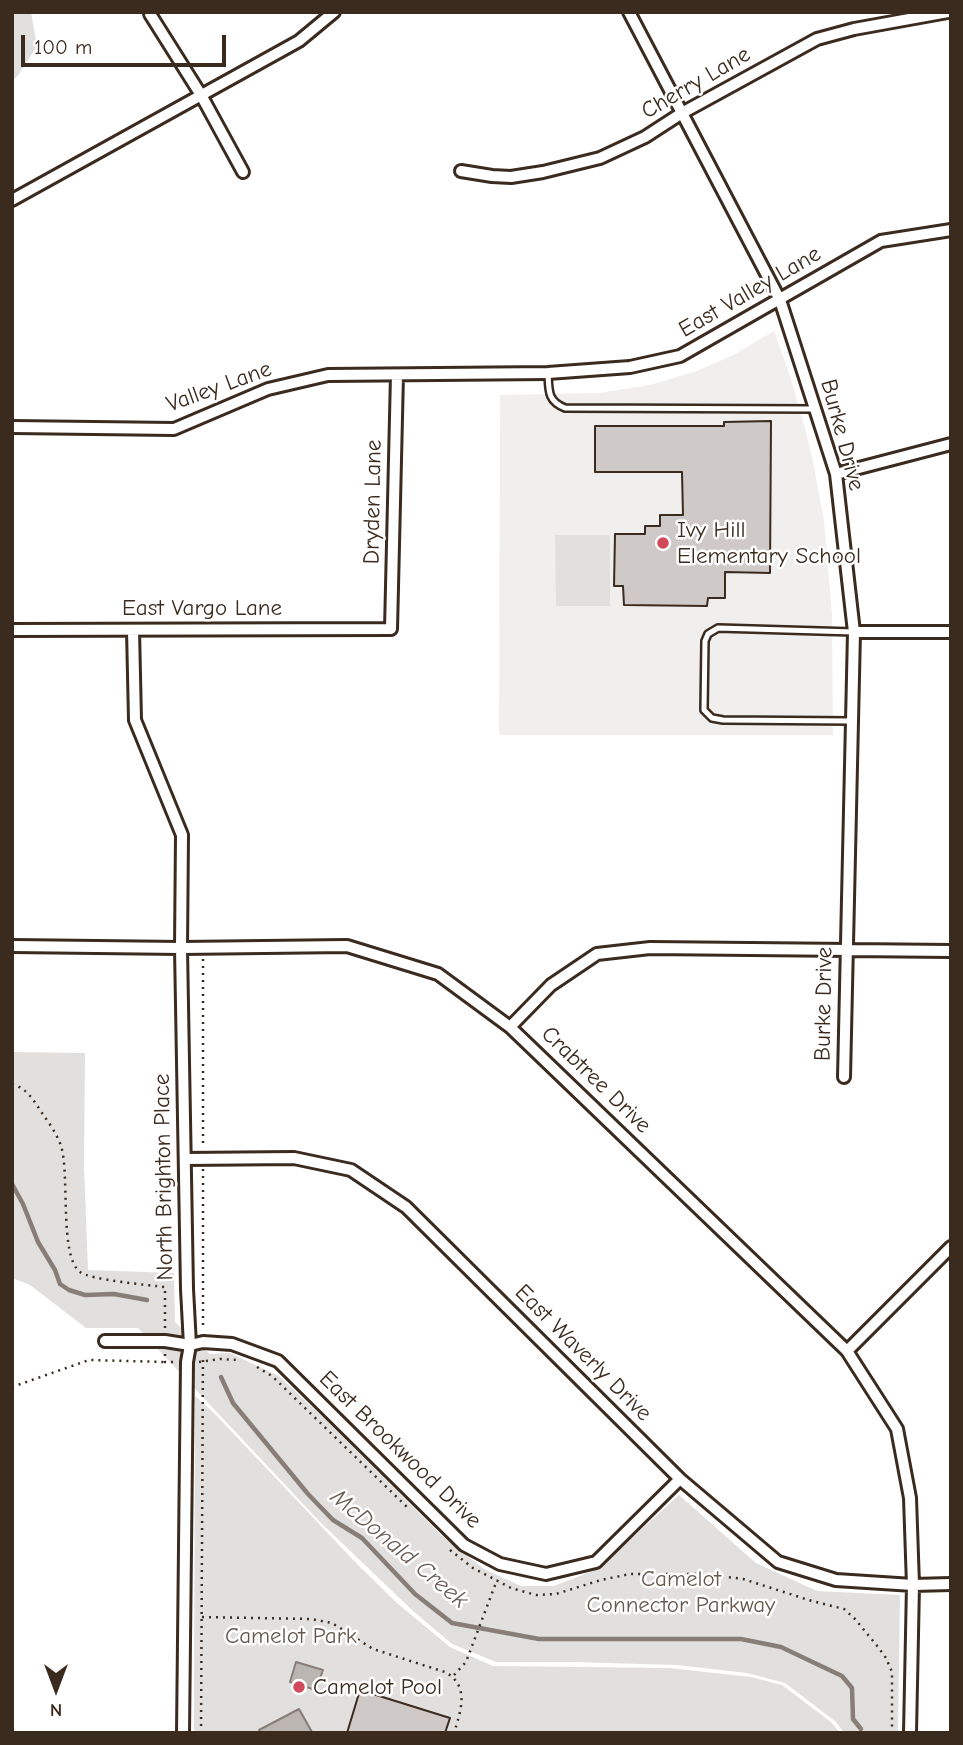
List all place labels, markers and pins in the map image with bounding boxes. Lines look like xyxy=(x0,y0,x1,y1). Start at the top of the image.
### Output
place label: Ivy Hill Elementary School xyxy=(677,516,861,570)
marker: Ivy Hill Elementary School xyxy=(655,535,671,551)
place label: Camelot Pool xyxy=(313,1673,442,1701)
marker: Camelot Pool xyxy=(291,1679,307,1695)

